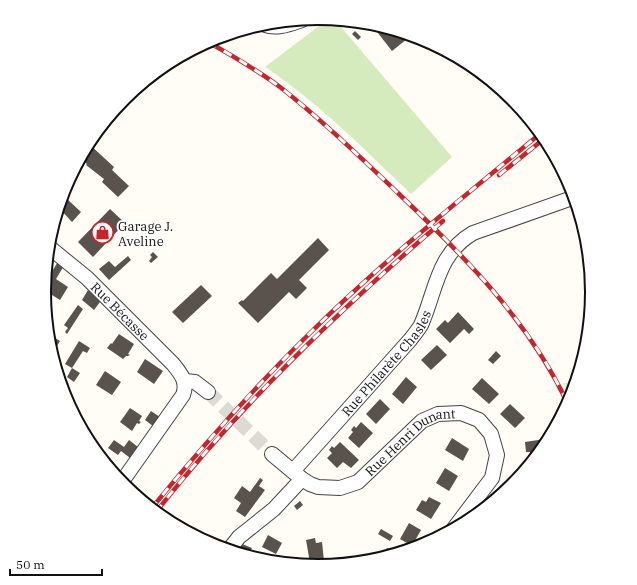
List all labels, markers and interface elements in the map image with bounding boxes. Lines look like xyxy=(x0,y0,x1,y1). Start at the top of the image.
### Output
place label: Garage J. Aveline xyxy=(118,218,173,250)
shop icon: Garage J. Aveline xyxy=(89,220,115,246)
street label: Rue Bécasse xyxy=(87,279,153,344)
street label: Rue Philarète Chasles xyxy=(338,308,435,420)
street label: Rue Henri Dunant xyxy=(362,405,456,480)
scale bar xyxy=(10,551,102,577)
text: 50 m xyxy=(16,557,45,572)

